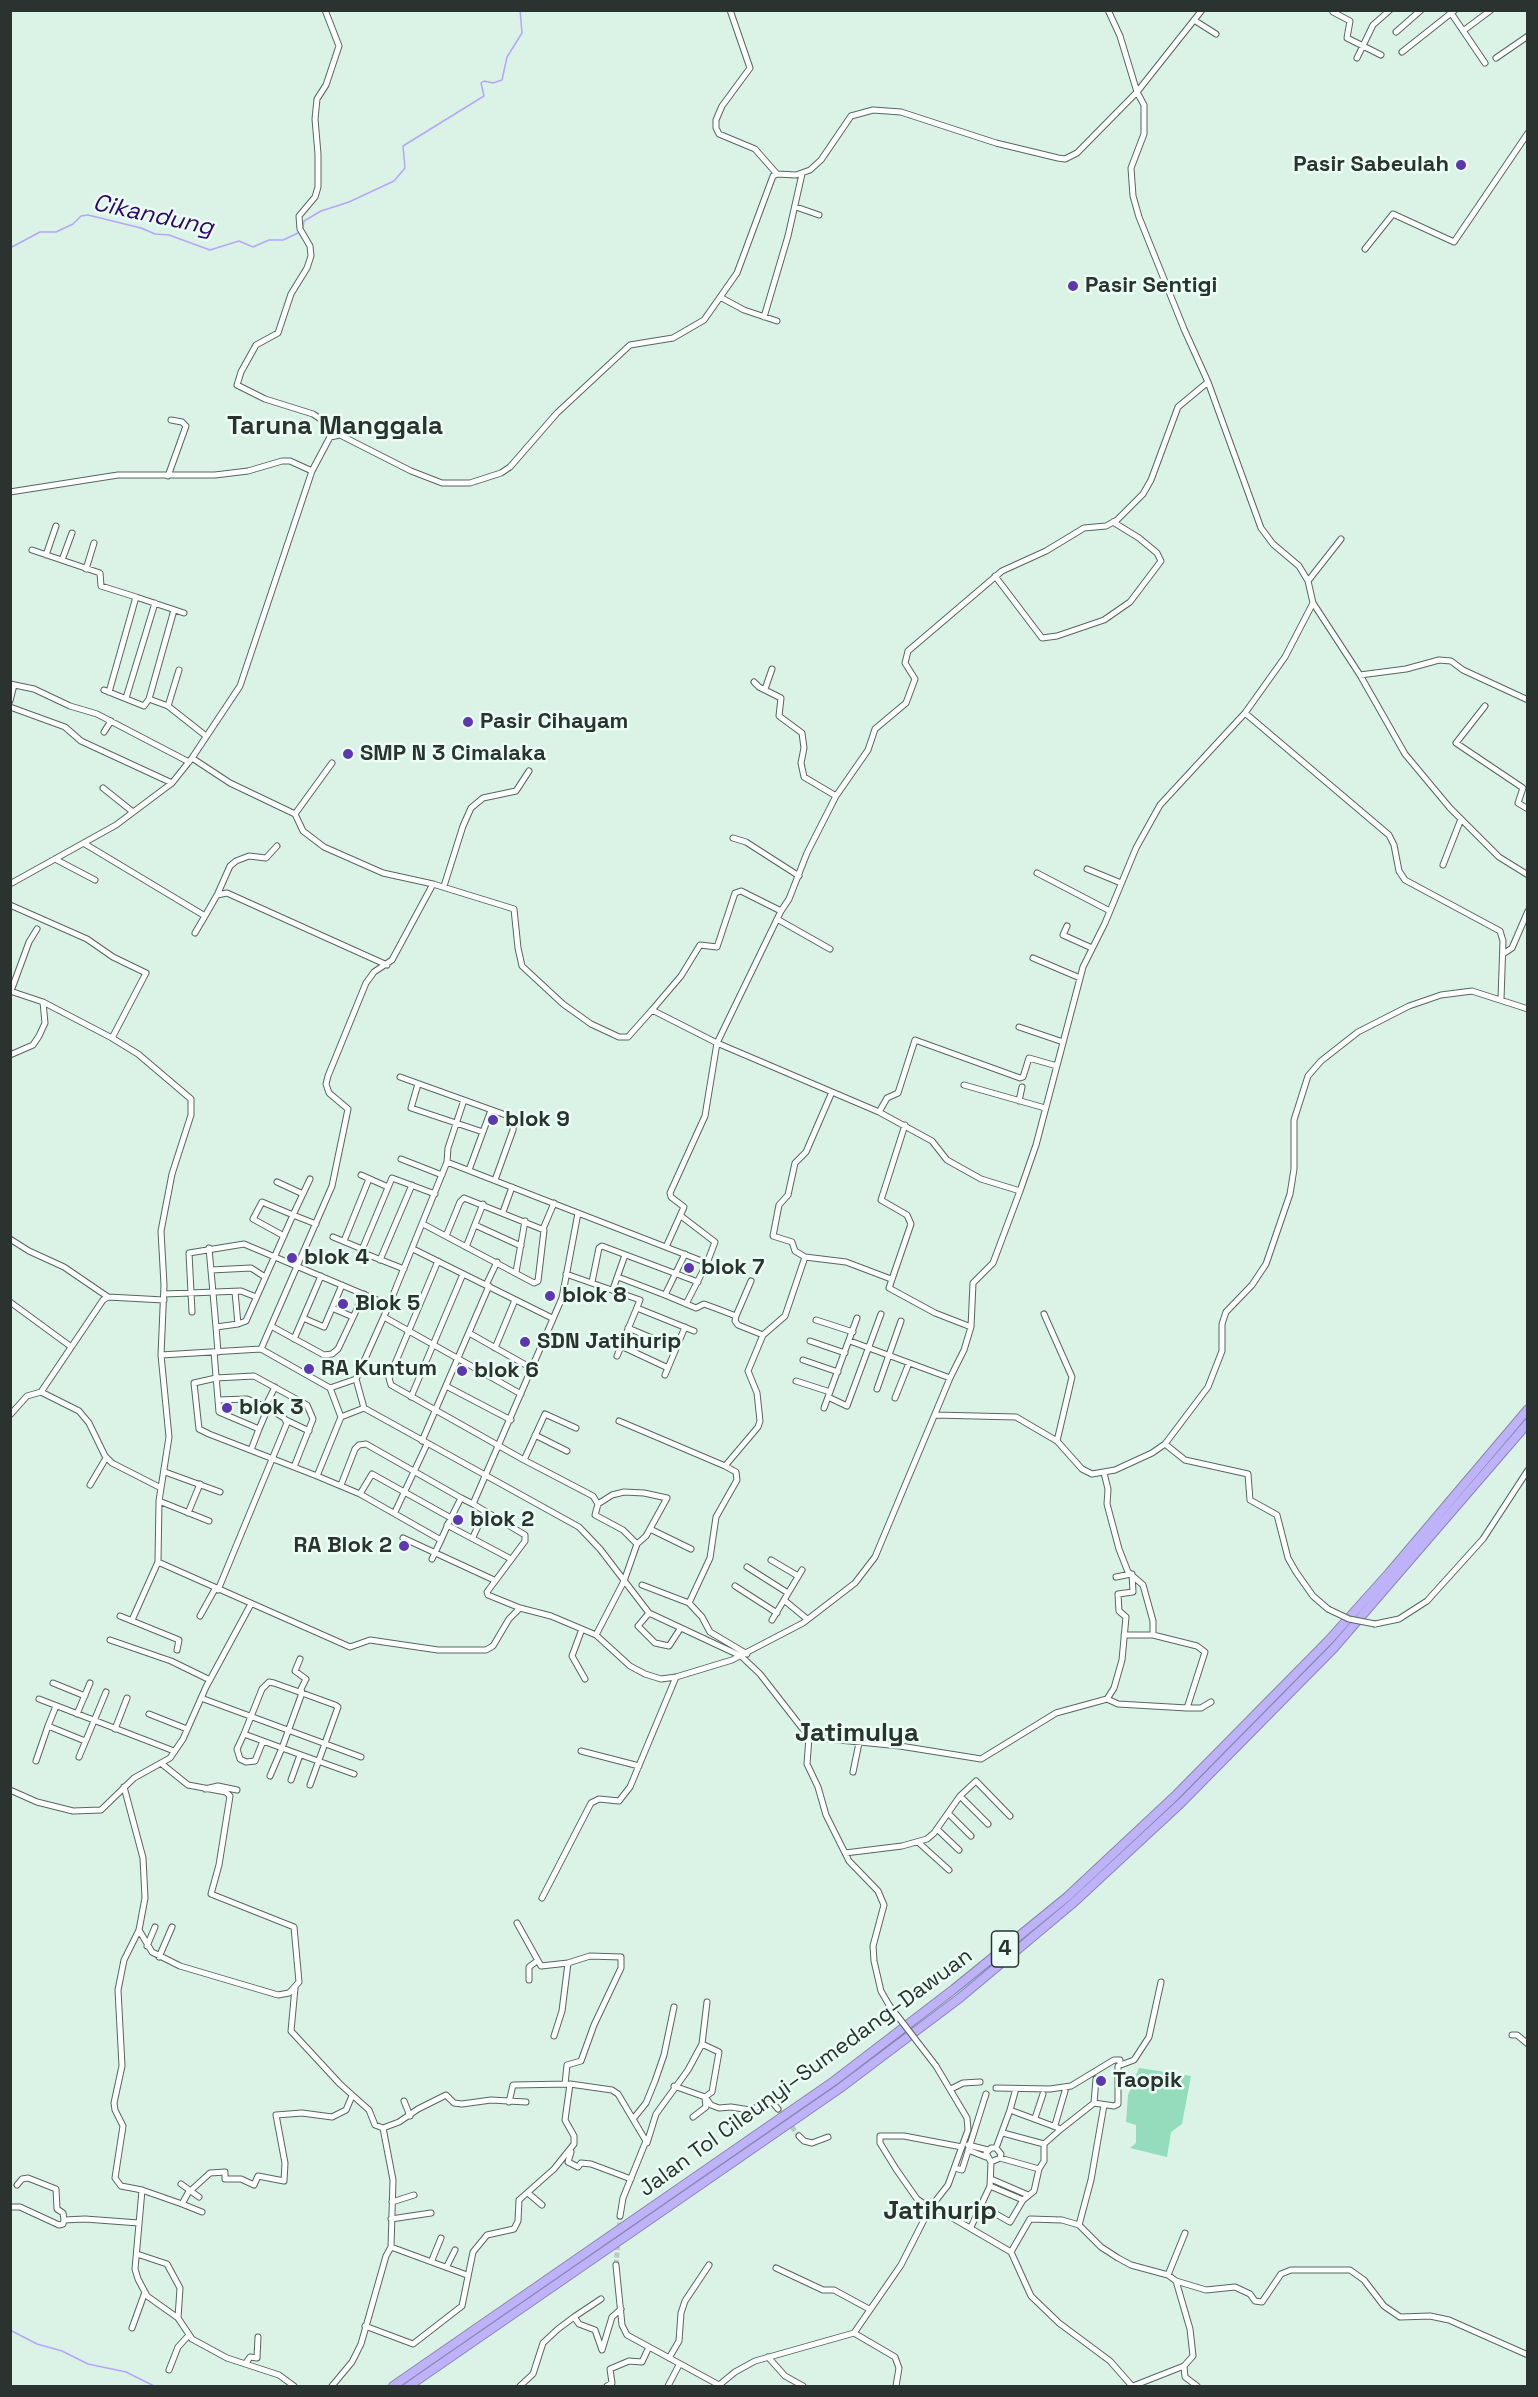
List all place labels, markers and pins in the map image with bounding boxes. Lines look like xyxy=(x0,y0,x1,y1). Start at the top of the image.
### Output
place label: Pasir Sabeulah xyxy=(1293,152,1449,178)
marker: Pasir Sabeulah xyxy=(1454,158,1468,172)
place label: Pasir Sentigi xyxy=(1085,273,1217,299)
marker: Pasir Sentigi xyxy=(1066,279,1080,293)
place label: Pasir Cihayam xyxy=(480,709,628,735)
marker: Pasir Cihayam xyxy=(461,715,475,729)
place label: SMP N 3 Cimalaka xyxy=(360,741,546,767)
marker: SMP N 3 Cimalaka xyxy=(341,747,355,761)
place label: blok 9 xyxy=(505,1107,570,1133)
marker: blok 9 xyxy=(486,1113,500,1127)
place label: blok 4 xyxy=(304,1245,369,1271)
marker: blok 4 xyxy=(285,1251,299,1265)
place label: blok 7 xyxy=(701,1255,765,1281)
marker: blok 7 xyxy=(682,1261,696,1275)
place label: blok 8 xyxy=(562,1283,627,1309)
marker: blok 8 xyxy=(543,1289,557,1303)
place label: Blok 5 xyxy=(355,1291,420,1317)
marker: Blok 5 xyxy=(336,1297,350,1311)
place label: SDN Jatihurip xyxy=(537,1329,681,1355)
marker: SDN Jatihurip xyxy=(518,1335,532,1349)
place label: RA Kuntum xyxy=(321,1356,437,1382)
place label: blok 6 xyxy=(474,1358,539,1384)
marker: RA Kuntum xyxy=(302,1362,316,1376)
marker: blok 6 xyxy=(455,1364,469,1378)
place label: blok 3 xyxy=(239,1395,304,1421)
marker: blok 3 xyxy=(220,1401,234,1415)
place label: blok 2 xyxy=(470,1507,534,1533)
marker: blok 2 xyxy=(451,1513,465,1527)
place label: RA Blok 2 xyxy=(294,1533,392,1559)
marker: RA Blok 2 xyxy=(397,1539,411,1553)
place label: Taopik xyxy=(1113,2068,1182,2094)
marker: Taopik xyxy=(1094,2074,1108,2088)

